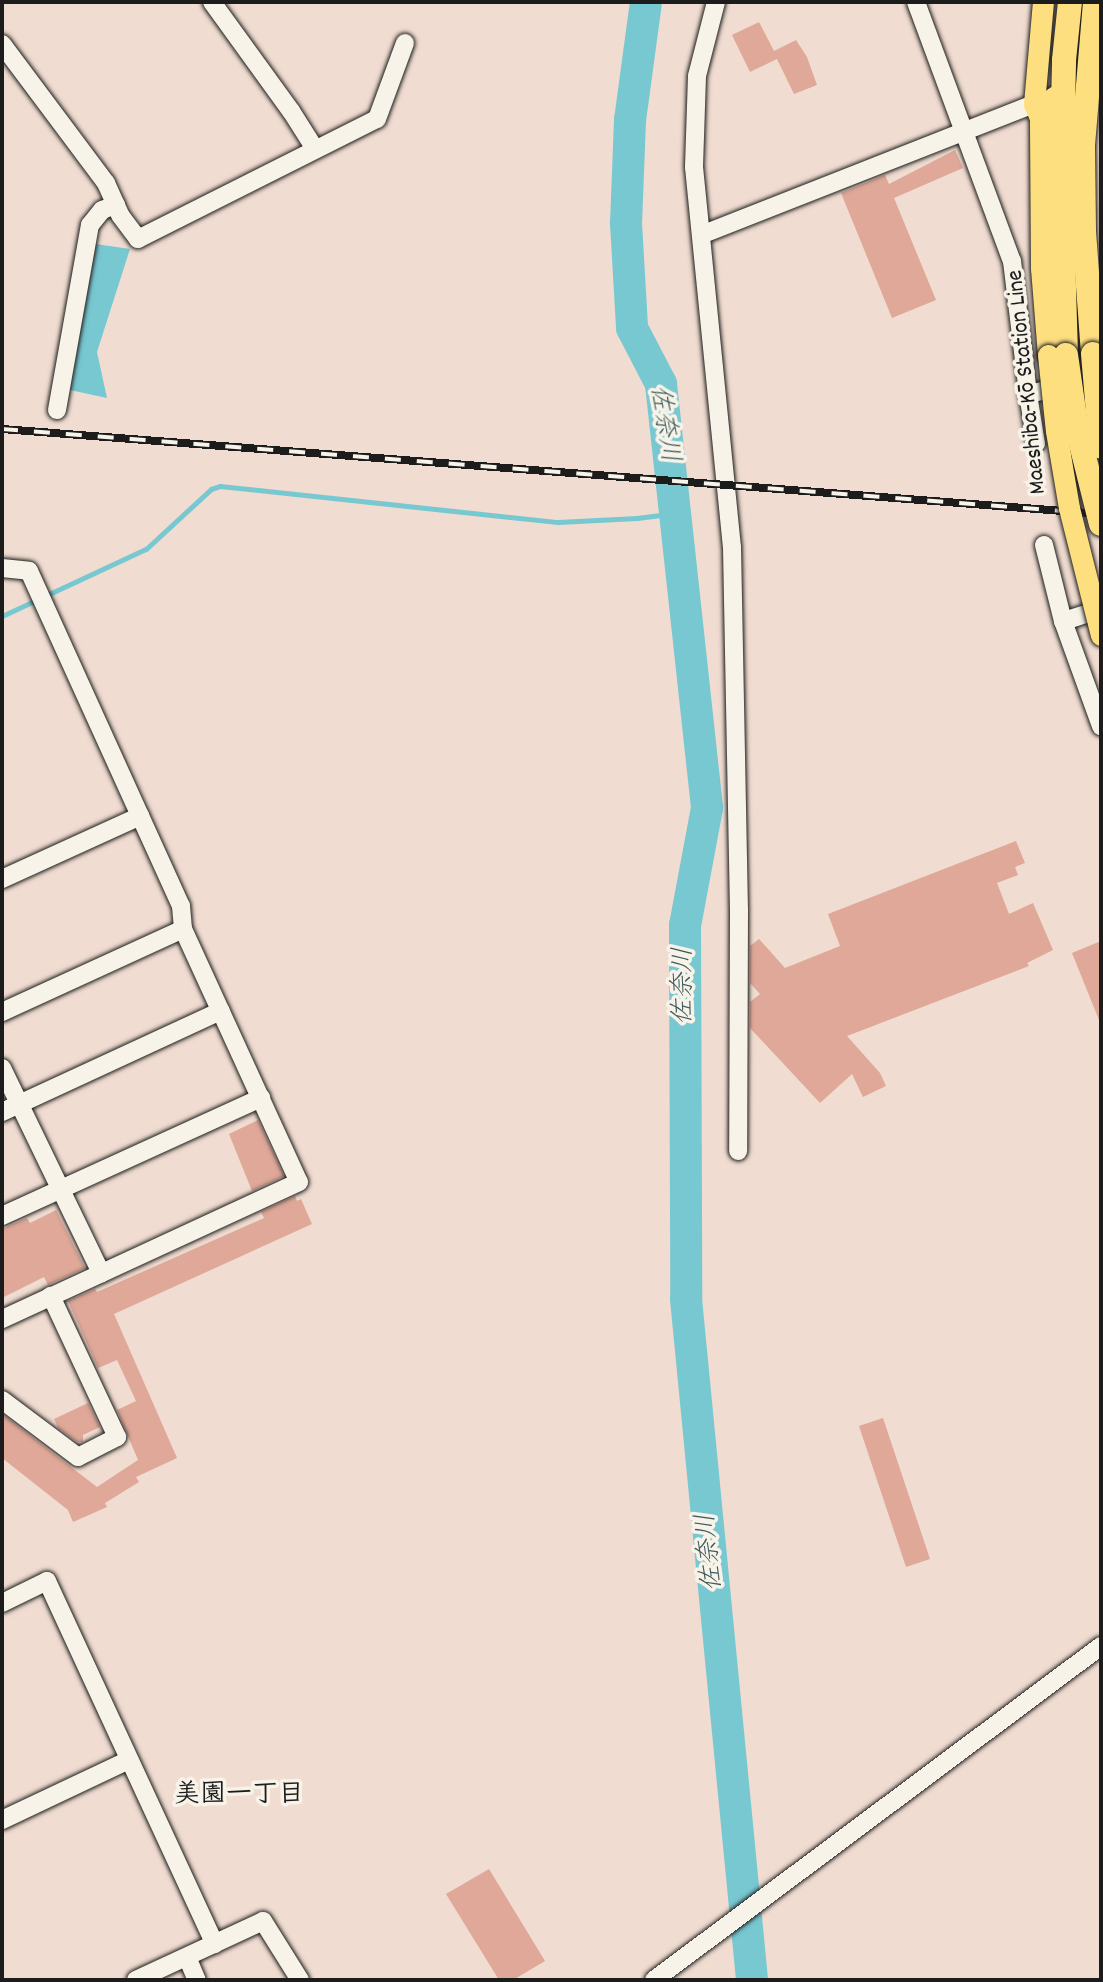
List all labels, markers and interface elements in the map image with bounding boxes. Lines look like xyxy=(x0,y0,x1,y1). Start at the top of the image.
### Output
street label: Maeshiba-Kō Station Line xyxy=(1002,268,1054,496)
water label: 佐奈川 xyxy=(641,383,685,465)
water label: 佐奈川 xyxy=(669,947,701,1025)
water label: 佐奈川 xyxy=(691,1512,731,1592)
district label: 美園一丁目 xyxy=(174,1780,304,1812)

